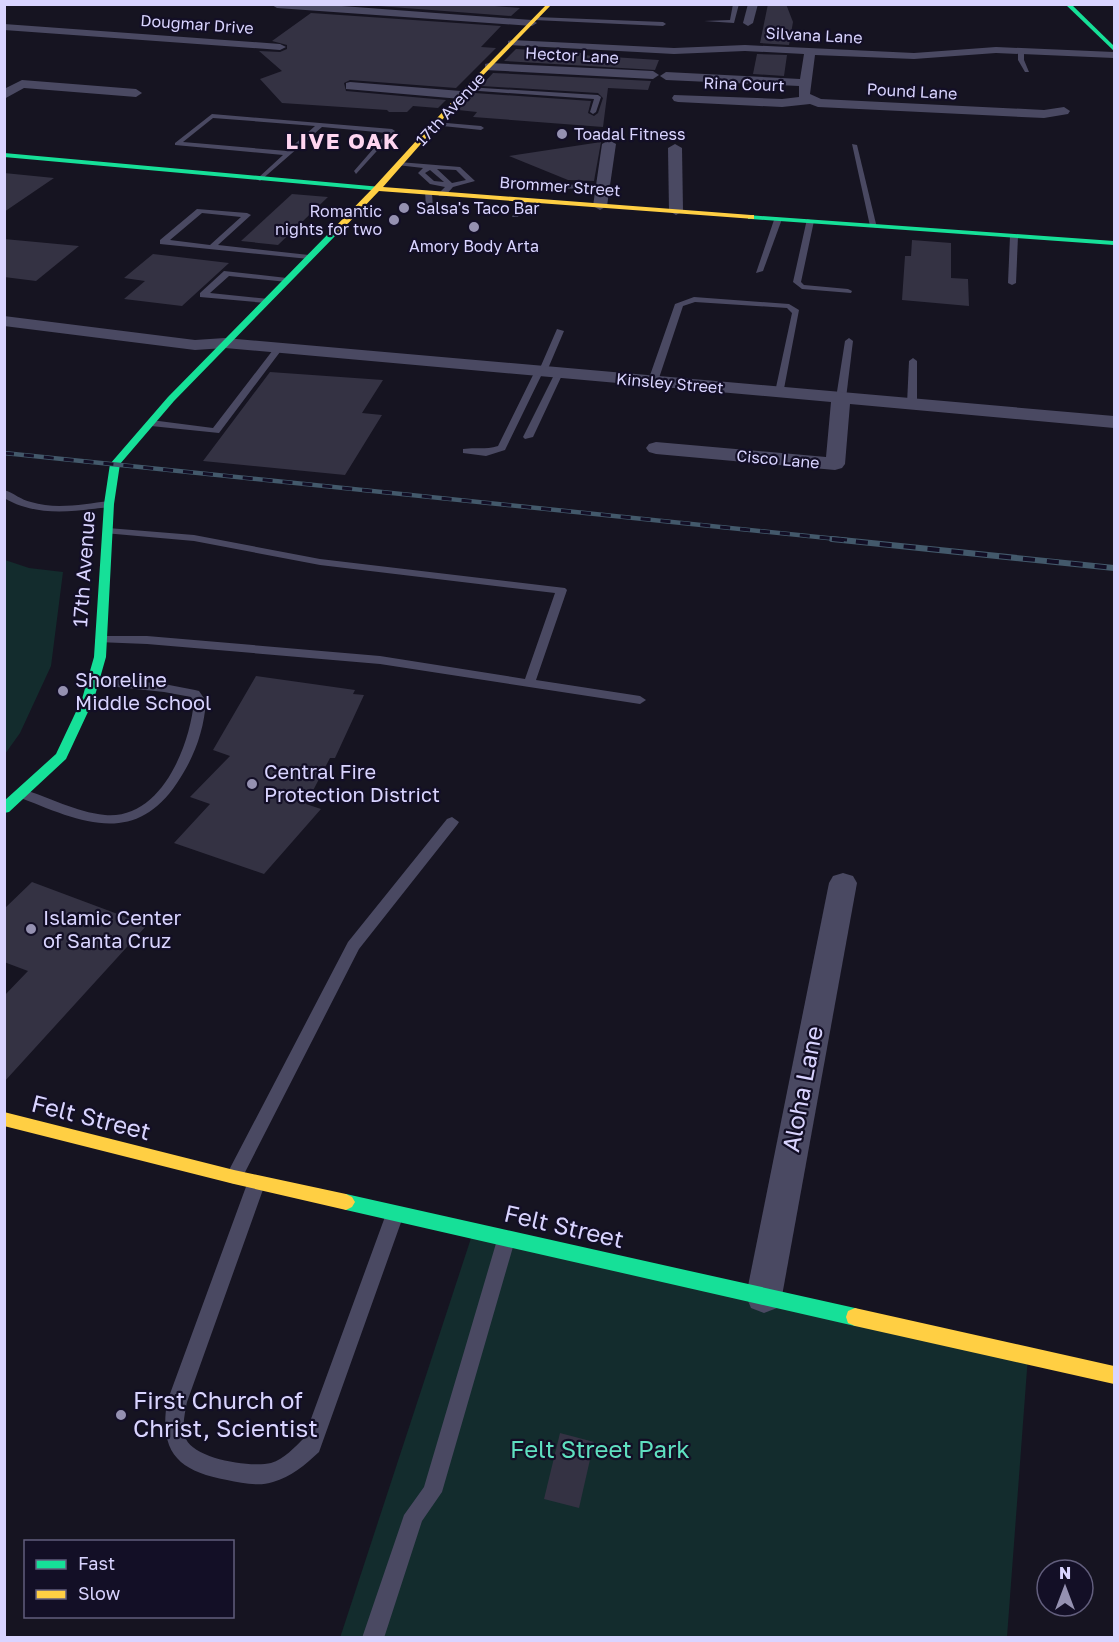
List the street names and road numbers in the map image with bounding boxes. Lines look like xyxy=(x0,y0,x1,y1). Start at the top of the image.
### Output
street label: Dougmar Drive xyxy=(140,10,254,38)
street label: Silvana Lane xyxy=(765,22,863,48)
street label: Hector Lane xyxy=(525,43,619,67)
street label: 17th Avenue xyxy=(411,68,489,150)
street label: Rina Court xyxy=(703,73,785,95)
street label: Pound Lane xyxy=(866,79,958,103)
street label: Brommer Street xyxy=(499,172,621,200)
street label: Kinsley Street xyxy=(615,368,725,398)
street label: Cisco Lane xyxy=(736,445,820,473)
street label: 17th Avenue xyxy=(67,510,99,628)
street label: Aloha Lane xyxy=(775,1023,828,1154)
street label: Felt Street xyxy=(29,1088,154,1145)
street label: Felt Street xyxy=(502,1198,627,1253)

